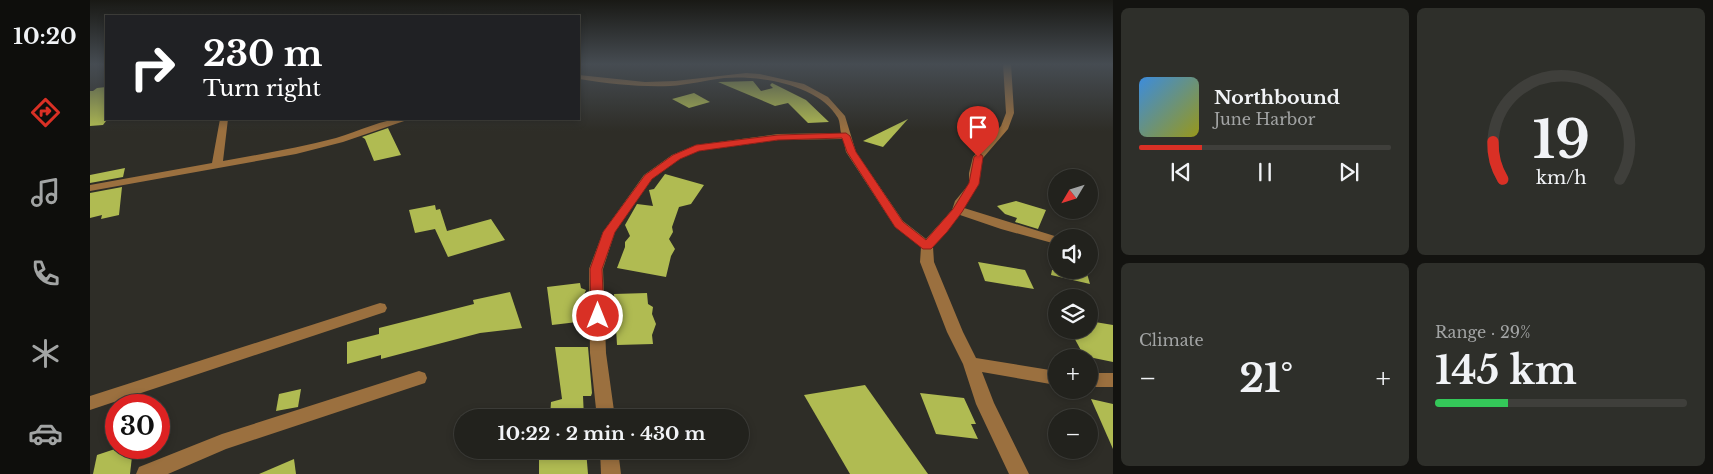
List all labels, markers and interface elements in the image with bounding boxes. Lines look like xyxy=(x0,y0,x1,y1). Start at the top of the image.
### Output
text: 10:20 xyxy=(13,23,77,50)
text: 230 m xyxy=(203,32,323,75)
icon: right xyxy=(120,35,185,100)
text: Turn right xyxy=(203,75,321,102)
text: Northbound xyxy=(1214,86,1340,109)
icon: directions xyxy=(28,95,63,130)
pin xyxy=(957,106,999,157)
text: 19 xyxy=(1532,108,1590,172)
text: June Harbor xyxy=(1214,109,1315,129)
icon: arrive xyxy=(964,113,992,141)
icon: previous xyxy=(1167,158,1195,186)
icon: pause xyxy=(1251,158,1279,186)
icon: next xyxy=(1335,158,1363,186)
text: km/h xyxy=(1536,167,1586,189)
north arrow xyxy=(1048,169,1098,219)
map controls xyxy=(1048,169,1098,459)
icon: music xyxy=(28,175,63,210)
button: sound xyxy=(1048,229,1098,279)
icon: phone xyxy=(28,256,63,291)
position arrow xyxy=(571,289,623,341)
button: layers xyxy=(1048,289,1098,339)
text: Range · 29% xyxy=(1435,322,1531,342)
text: Climate xyxy=(1139,330,1204,350)
icon: climate xyxy=(28,336,63,371)
text: 145 km xyxy=(1435,347,1577,394)
button: + xyxy=(1048,349,1098,399)
text: 21° xyxy=(1239,355,1293,402)
text: − xyxy=(1139,361,1157,396)
text: + xyxy=(1376,361,1391,396)
speed limit sign: 30 xyxy=(105,394,170,459)
button: − xyxy=(1048,409,1098,459)
icon: car xyxy=(28,416,63,451)
text: 10:22 · 2 min · 430 m xyxy=(498,422,705,445)

